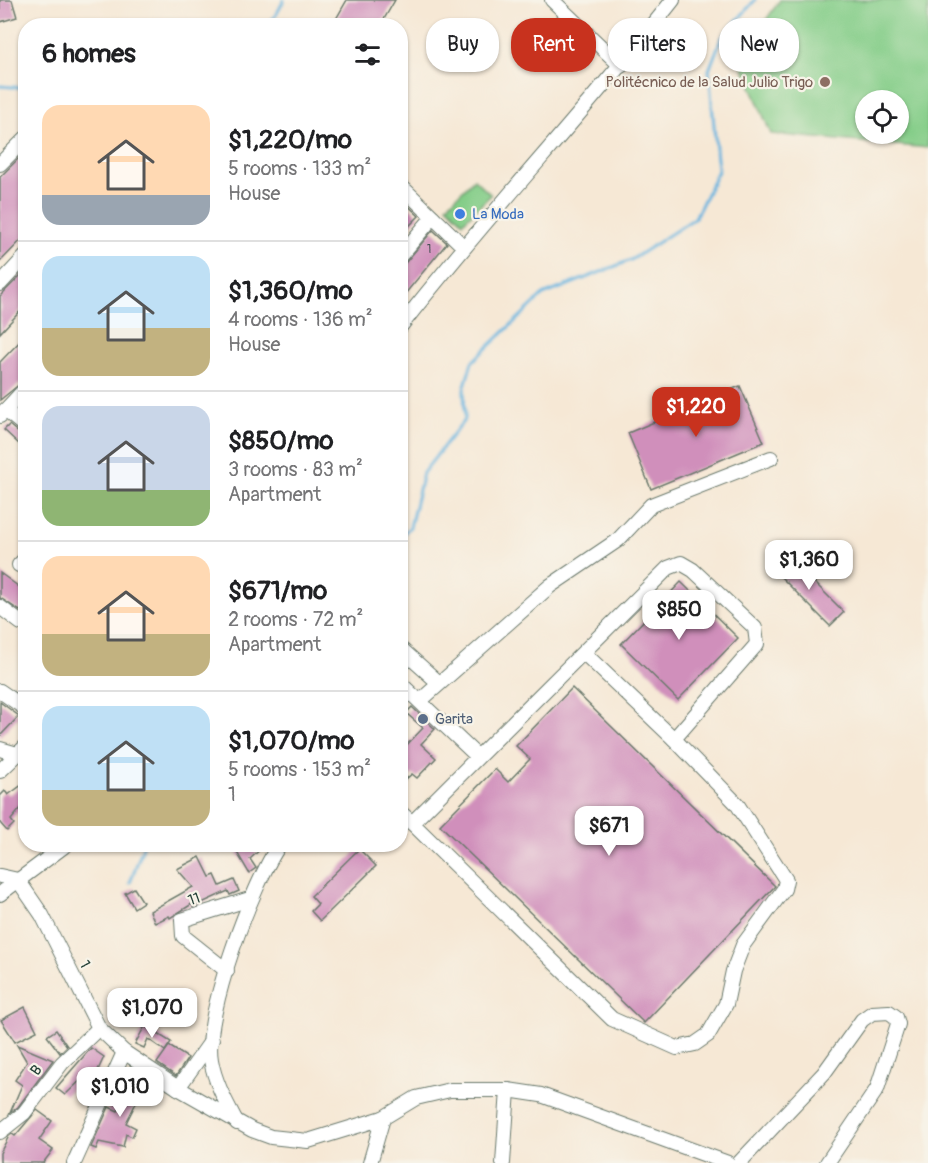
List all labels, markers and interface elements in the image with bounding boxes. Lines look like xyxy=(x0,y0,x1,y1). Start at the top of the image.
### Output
chip: Buy xyxy=(426,18,499,72)
chip: Rent xyxy=(511,18,596,72)
chip: Filters xyxy=(608,18,707,72)
chip: New xyxy=(719,18,799,72)
text: 6 homes xyxy=(42,38,136,70)
icon: filters xyxy=(351,38,384,71)
place label: Politécnico de la Salud Julio Trigo xyxy=(606,73,813,92)
marker: Politécnico de la Salud Julio Trigo xyxy=(818,75,832,89)
map controls xyxy=(855,90,909,144)
button: locate xyxy=(855,90,909,144)
text: $1,220/mo xyxy=(228,124,352,156)
icon: home xyxy=(90,129,162,201)
text: 5 rooms · 133 m² xyxy=(228,156,371,181)
text: House xyxy=(228,181,280,206)
place label: La Moda xyxy=(472,205,524,224)
marker: La Moda xyxy=(453,207,467,221)
house number: 1 xyxy=(427,242,431,257)
text: $1,360/mo xyxy=(228,275,353,307)
icon: home xyxy=(90,280,162,352)
text: 4 rooms · 136 m² xyxy=(228,307,373,332)
text: House xyxy=(228,332,280,357)
pin: $1,220 xyxy=(647,387,745,438)
text: $1,220 xyxy=(666,394,726,419)
text: $850/mo xyxy=(228,425,333,457)
icon: home xyxy=(90,430,162,502)
text: 3 rooms · 83 m² xyxy=(228,457,363,482)
text: Apartment xyxy=(228,482,321,507)
pin: $1,360 xyxy=(760,540,858,591)
text: $1,360 xyxy=(779,547,839,572)
text: $671/mo xyxy=(228,575,327,607)
icon: home xyxy=(90,580,162,652)
pin: $850 xyxy=(643,590,715,641)
text: $850 xyxy=(656,597,702,622)
text: 2 rooms · 72 m² xyxy=(228,607,363,632)
text: Apartment xyxy=(228,632,321,657)
place label: Garita xyxy=(435,710,473,729)
marker: Garita xyxy=(416,712,430,726)
text: $1,070/mo xyxy=(228,725,355,757)
icon: home xyxy=(90,730,162,802)
text: 5 rooms · 153 m² xyxy=(228,757,371,782)
text: 1 xyxy=(228,782,236,807)
pin: $671 xyxy=(573,806,645,857)
text: $671 xyxy=(589,813,629,838)
street label: 11 xyxy=(186,889,203,910)
street label: 1 xyxy=(75,957,94,971)
pin: $1,070 xyxy=(103,988,201,1039)
text: $1,070 xyxy=(121,995,183,1020)
street label: B xyxy=(26,1061,47,1079)
pin: $1,010 xyxy=(71,1067,169,1118)
text: $1,010 xyxy=(91,1074,149,1099)

